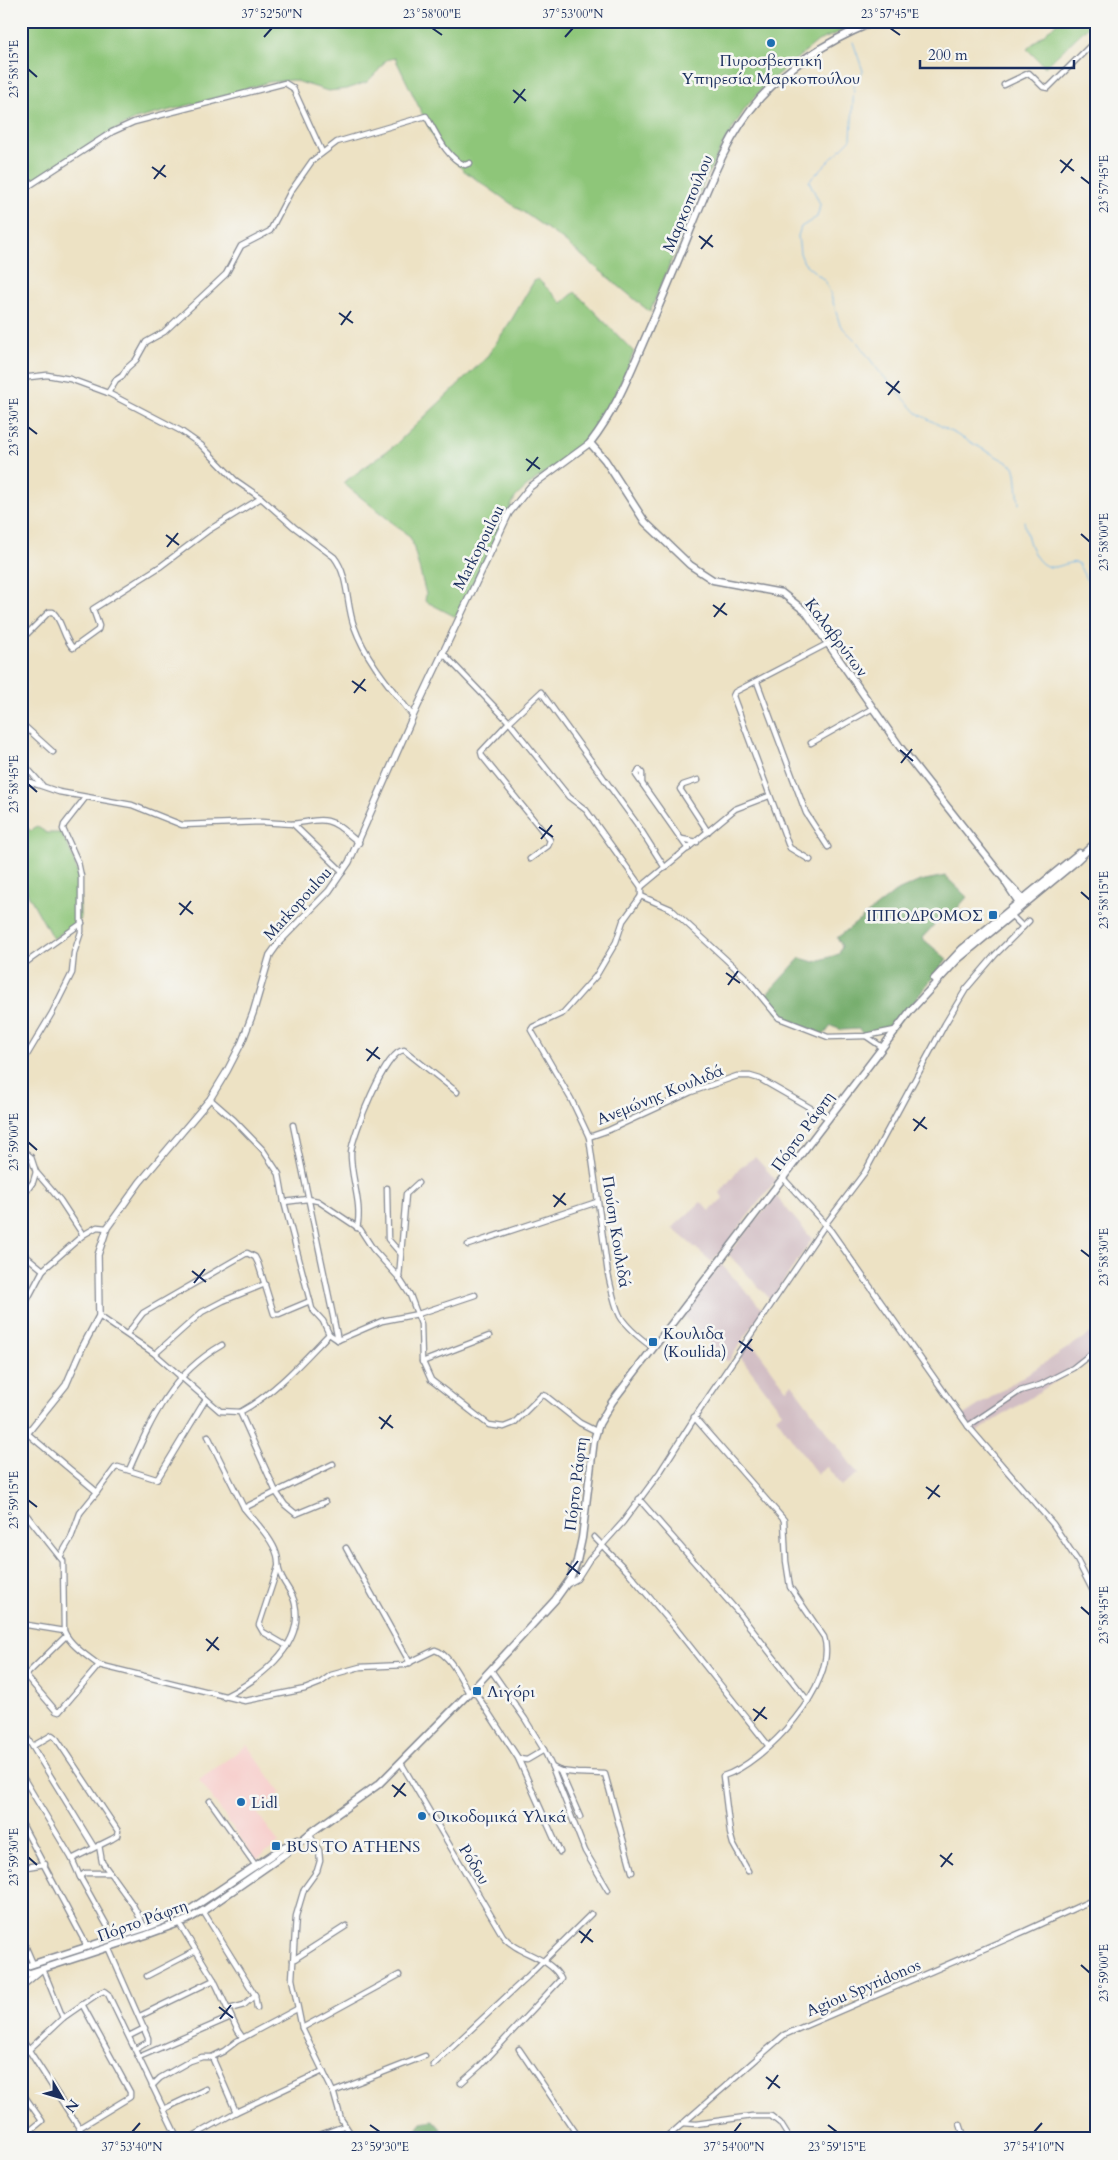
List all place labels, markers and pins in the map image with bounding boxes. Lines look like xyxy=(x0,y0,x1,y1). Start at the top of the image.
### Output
marker: Πυροσβεστική Υπηρεσία Μαρκοπούλου xyxy=(765,37,777,49)
place label: Πυροσβεστική Υπηρεσία Μαρκοπούλου xyxy=(682,50,860,90)
place label: ΙΠΠΟΔΡΟΜΟΣ xyxy=(866,905,983,927)
marker: ΙΠΠΟΔΡΟΜΟΣ xyxy=(987,909,999,921)
place label: Κουλιδα (Koulida) xyxy=(663,1323,727,1363)
marker: Κουλιδα (Koulida) xyxy=(647,1336,659,1348)
place label: Λιγόρι xyxy=(487,1681,535,1703)
marker: Λιγόρι xyxy=(471,1685,483,1697)
place label: Lidl xyxy=(251,1792,278,1814)
marker: Lidl xyxy=(235,1796,247,1808)
place label: Οικοδομικά Υλικά xyxy=(432,1806,567,1828)
marker: Οικοδομικά Υλικά xyxy=(416,1810,428,1822)
place label: BUS TO ATHENS xyxy=(286,1836,420,1858)
marker: BUS TO ATHENS xyxy=(270,1840,282,1852)

